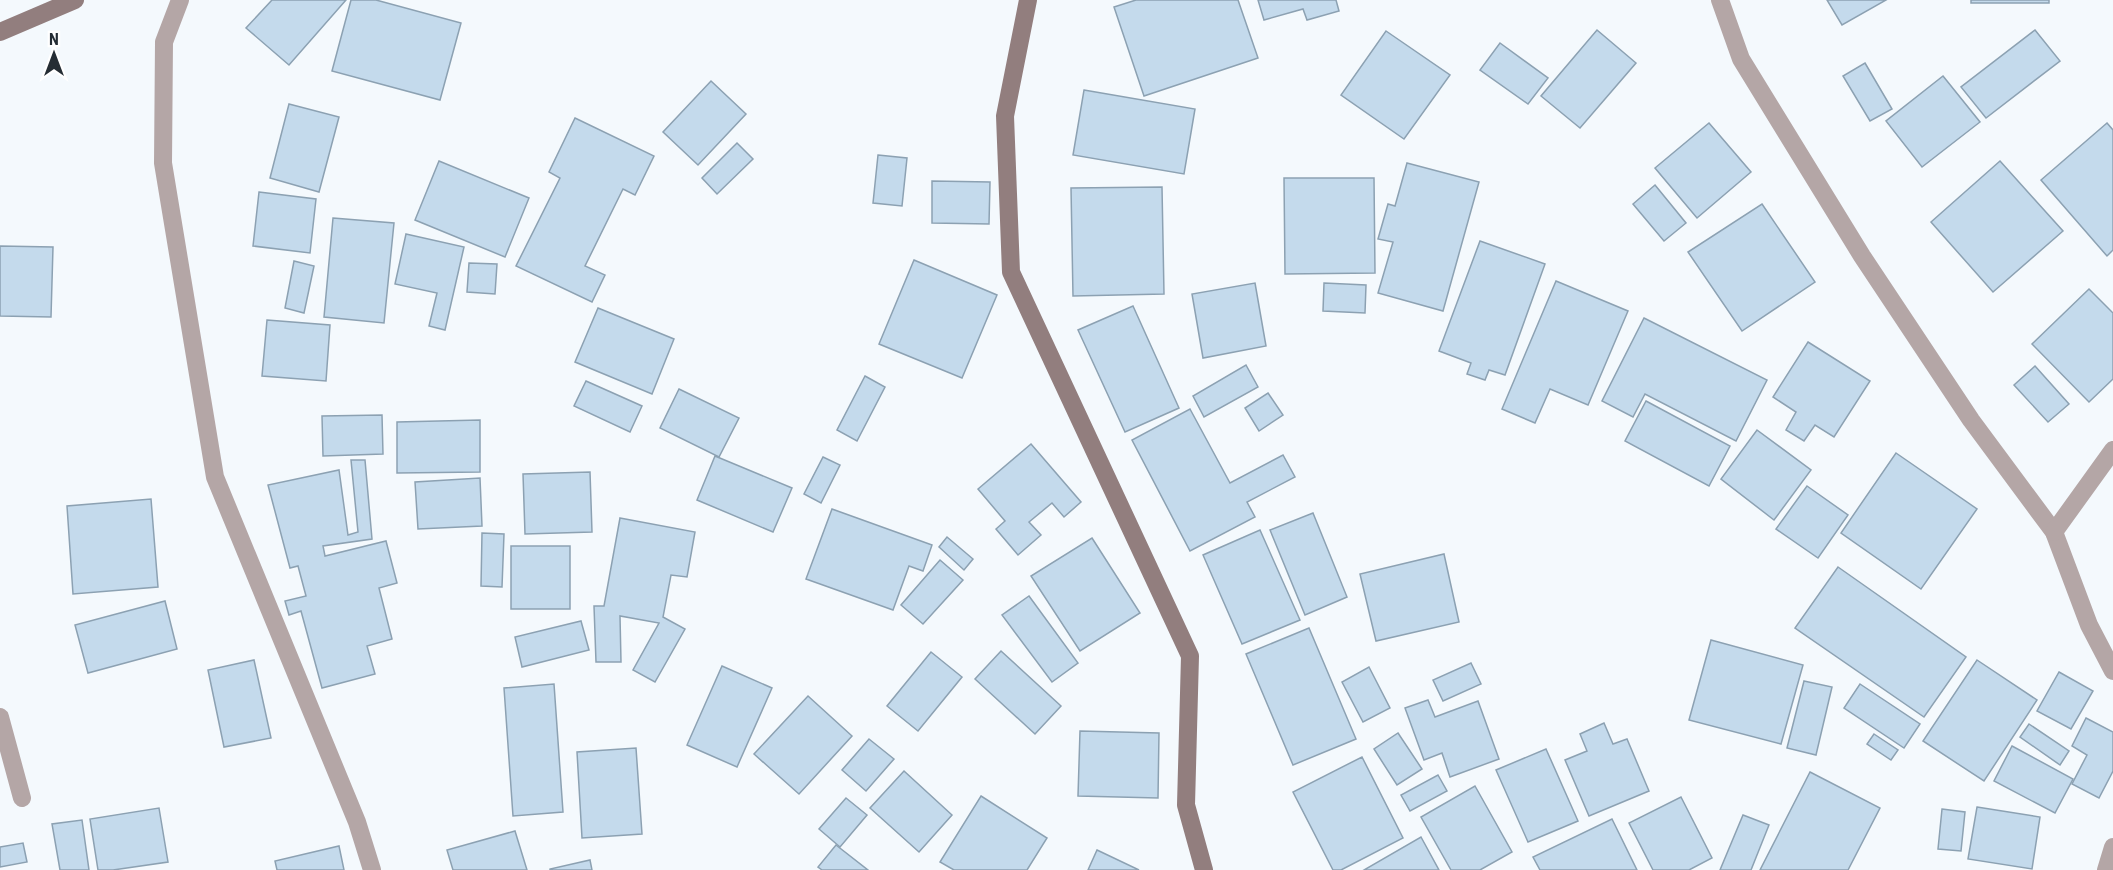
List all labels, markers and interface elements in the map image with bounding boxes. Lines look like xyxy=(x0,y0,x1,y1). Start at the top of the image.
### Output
north arrow xyxy=(24,24,84,84)
text: N xyxy=(49,30,59,49)

